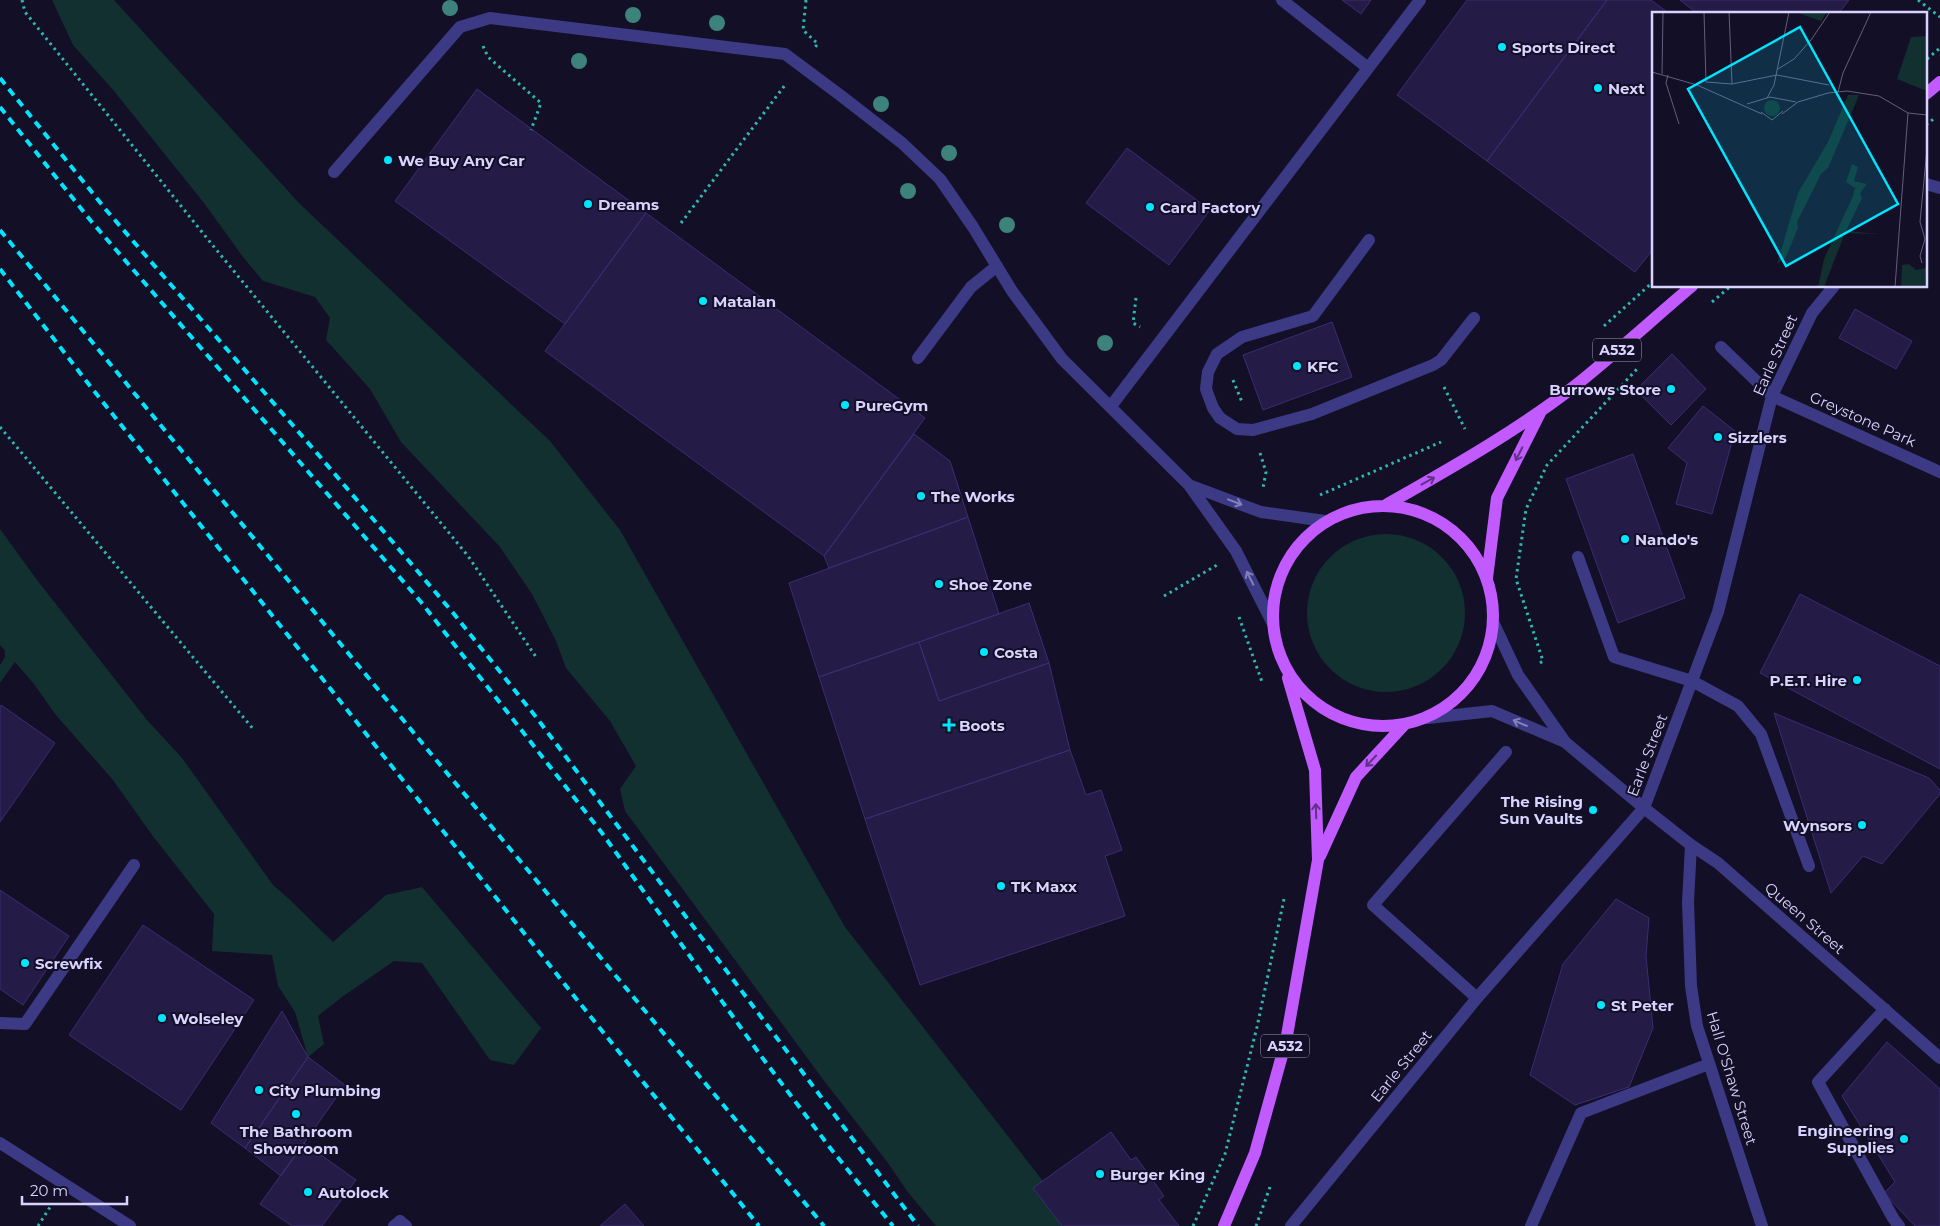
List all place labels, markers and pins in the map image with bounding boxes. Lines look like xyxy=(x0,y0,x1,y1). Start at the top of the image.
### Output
place label: Sports Direct xyxy=(1512,38,1616,57)
marker: Sports Direct xyxy=(1496,41,1508,53)
place label: Next xyxy=(1608,79,1645,98)
marker: Next xyxy=(1592,82,1604,94)
place label: We Buy Any Car xyxy=(398,151,525,170)
marker: We Buy Any Car xyxy=(382,154,394,166)
place label: Dreams xyxy=(598,195,659,214)
marker: Dreams xyxy=(582,198,594,210)
place label: Card Factory xyxy=(1160,198,1261,217)
marker: Card Factory xyxy=(1144,201,1156,213)
place label: Matalan xyxy=(713,292,776,311)
marker: Matalan xyxy=(697,295,709,307)
place label: KFC xyxy=(1307,357,1339,376)
marker: KFC xyxy=(1291,360,1303,372)
place label: Burrows Store xyxy=(1549,380,1661,399)
marker: Burrows Store xyxy=(1665,383,1677,395)
place label: PureGym xyxy=(855,396,928,415)
marker: PureGym xyxy=(839,399,851,411)
place label: Sizzlers xyxy=(1728,428,1787,447)
marker: Sizzlers xyxy=(1712,431,1724,443)
place label: The Works xyxy=(931,487,1015,506)
marker: The Works xyxy=(915,490,927,502)
place label: Nando's xyxy=(1635,530,1698,549)
marker: Nando's xyxy=(1619,533,1631,545)
place label: Shoe Zone xyxy=(949,575,1032,594)
marker: Shoe Zone xyxy=(933,578,945,590)
place label: Costa xyxy=(994,643,1038,662)
marker: Costa xyxy=(978,646,990,658)
place label: P.E.T. Hire xyxy=(1769,671,1847,690)
marker: P.E.T. Hire xyxy=(1851,674,1863,686)
place label: Boots xyxy=(959,716,1005,735)
marker: Boots xyxy=(943,719,955,731)
place label: The Rising Sun Vaults xyxy=(1500,792,1583,828)
marker: The Rising Sun Vaults xyxy=(1587,804,1599,816)
place label: Wynsors xyxy=(1783,816,1852,835)
marker: Wynsors xyxy=(1856,819,1868,831)
place label: TK Maxx xyxy=(1011,877,1077,896)
marker: TK Maxx xyxy=(995,880,1007,892)
place label: Screwfix xyxy=(35,954,103,973)
marker: Screwfix xyxy=(19,957,31,969)
place label: St Peter xyxy=(1611,996,1674,1015)
marker: St Peter xyxy=(1595,999,1607,1011)
place label: Wolseley xyxy=(172,1009,244,1028)
marker: Wolseley xyxy=(156,1012,168,1024)
place label: City Plumbing xyxy=(269,1081,381,1100)
marker: City Plumbing xyxy=(253,1084,265,1096)
marker: The Bathroom Showroom xyxy=(290,1108,302,1120)
place label: Engineering Supplies xyxy=(1797,1121,1894,1157)
place label: The Bathroom Showroom xyxy=(240,1122,352,1158)
marker: Engineering Supplies xyxy=(1898,1133,1910,1145)
place label: Burger King xyxy=(1110,1165,1205,1184)
marker: Burger King xyxy=(1094,1168,1106,1180)
place label: Autolock xyxy=(317,1183,389,1202)
marker: Autolock xyxy=(302,1186,314,1198)

